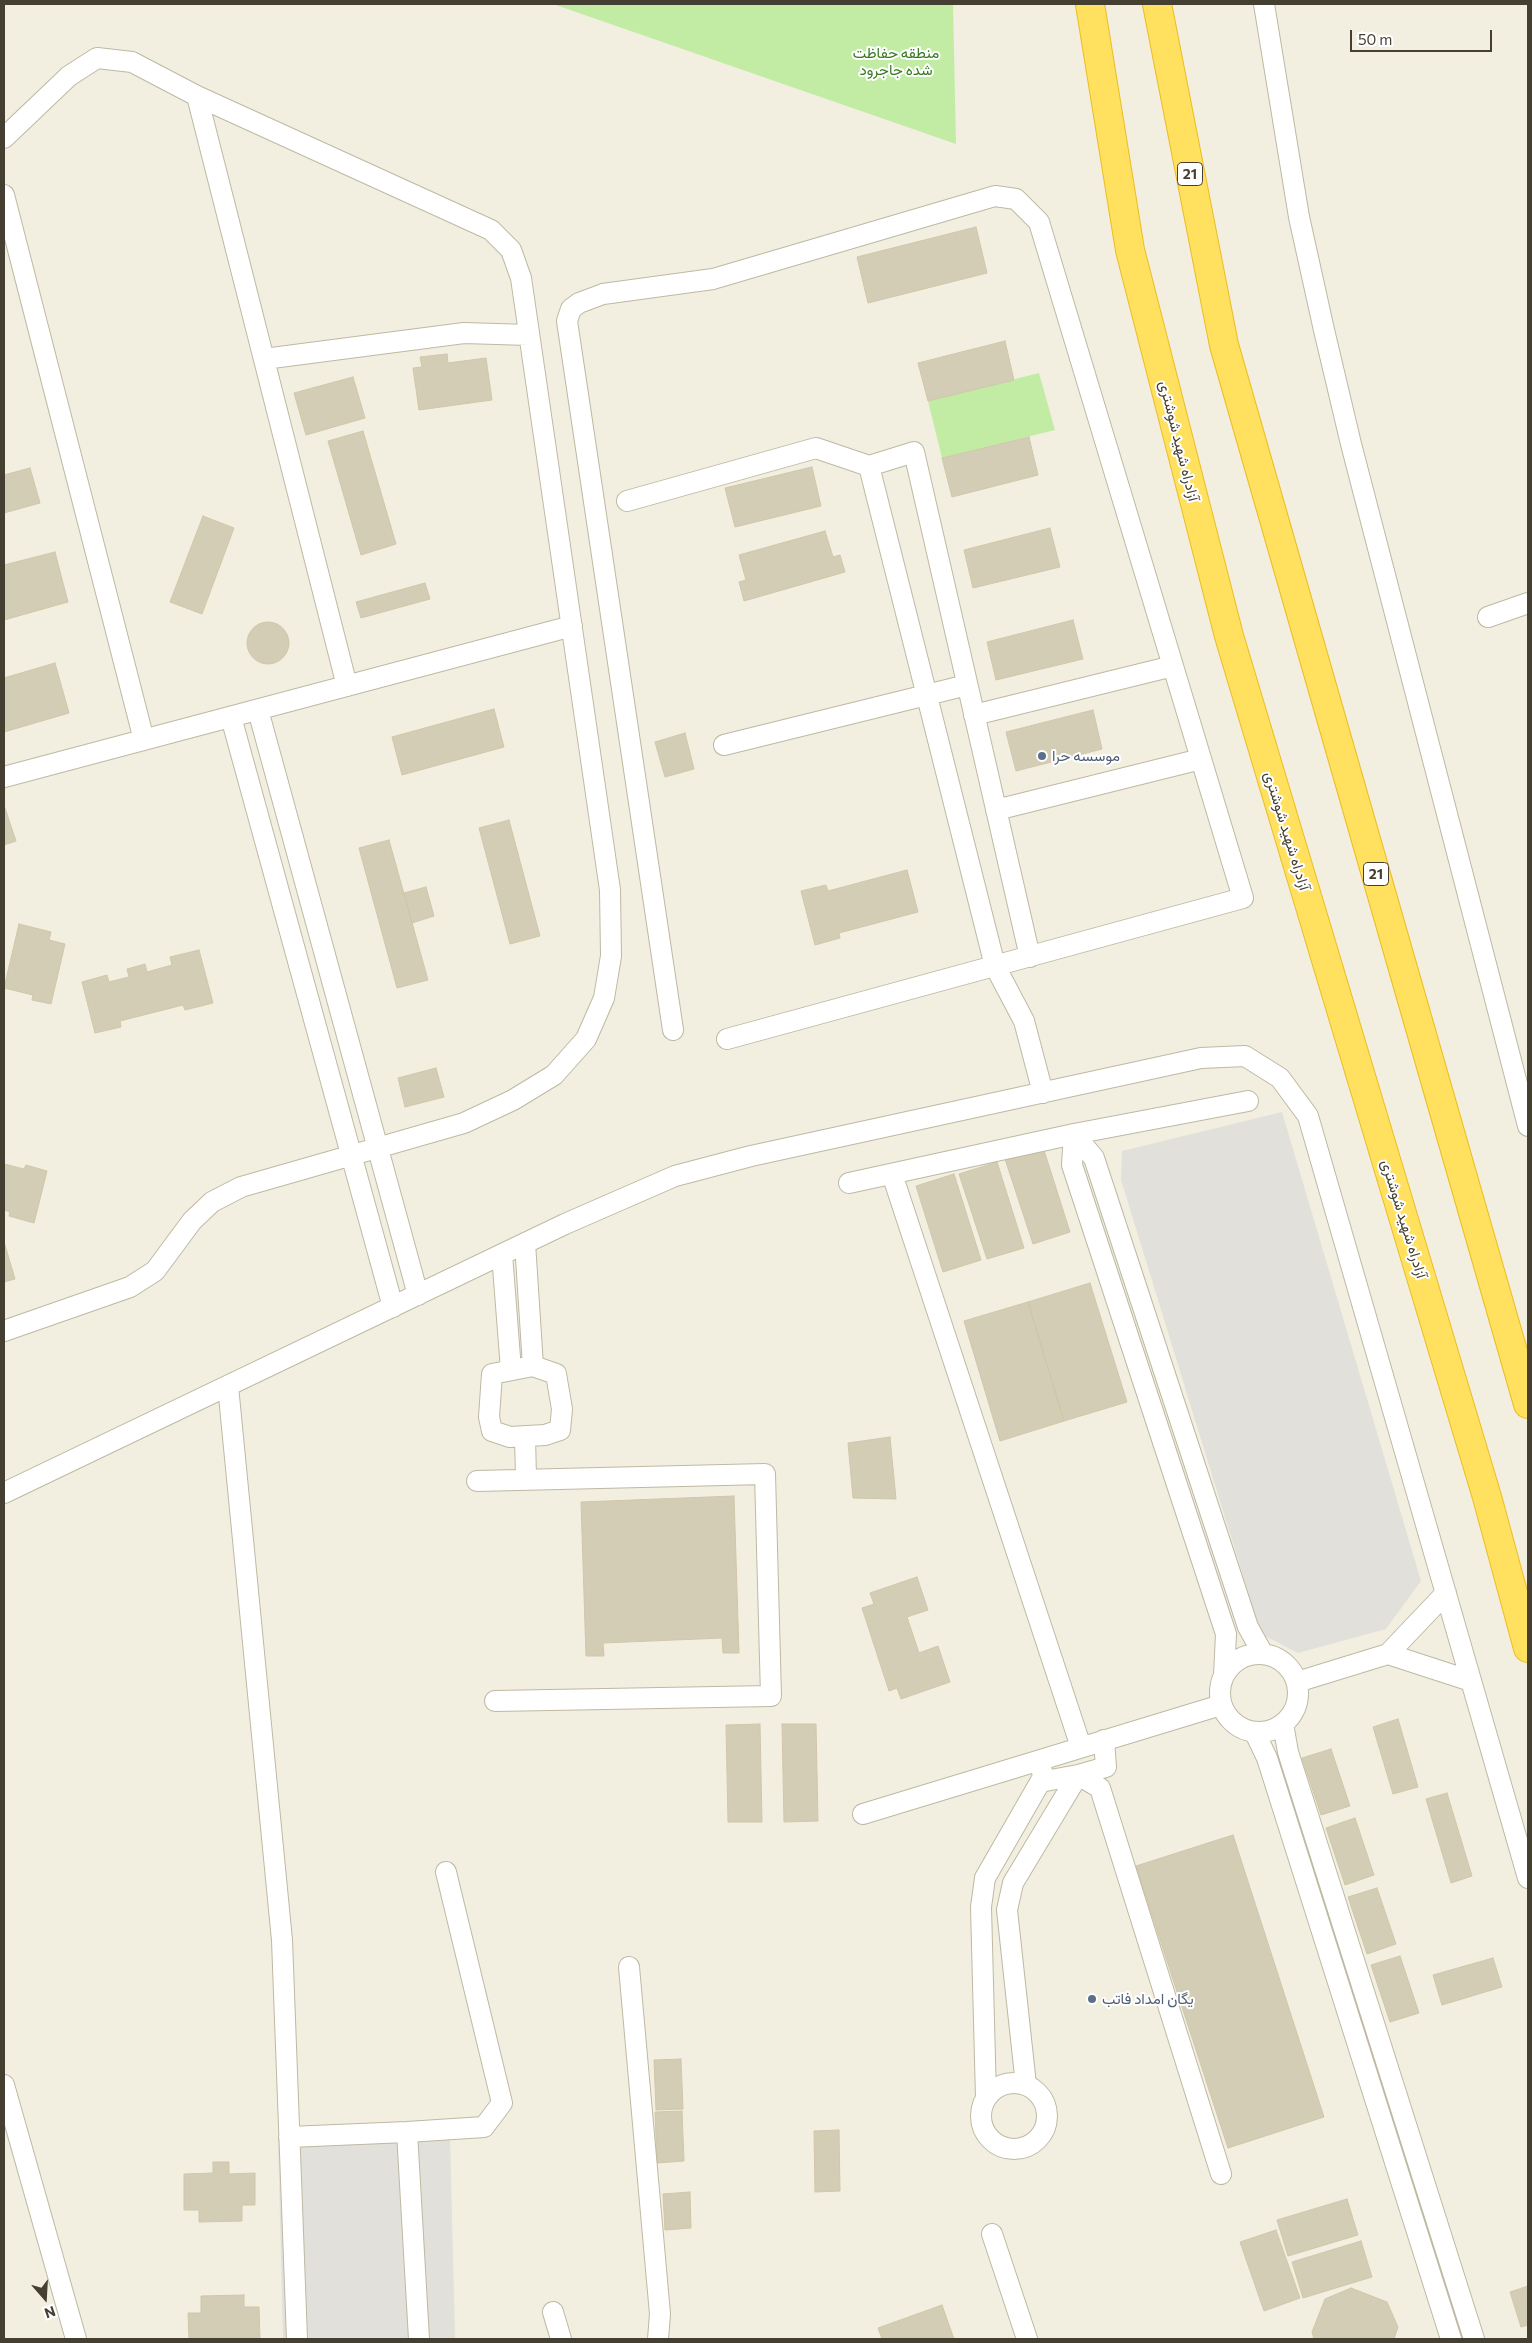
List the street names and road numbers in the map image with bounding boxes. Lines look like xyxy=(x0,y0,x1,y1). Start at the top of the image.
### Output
road number: 21 xyxy=(1178,162,1202,185)
street label: آزادراه شهید شوشتری xyxy=(1155,379,1203,503)
street label: آزادراه شهید شوشتری xyxy=(1260,769,1314,893)
road number: 21 xyxy=(1364,862,1388,886)
street label: آزادراه شهید شوشتری xyxy=(1377,1157,1431,1281)

